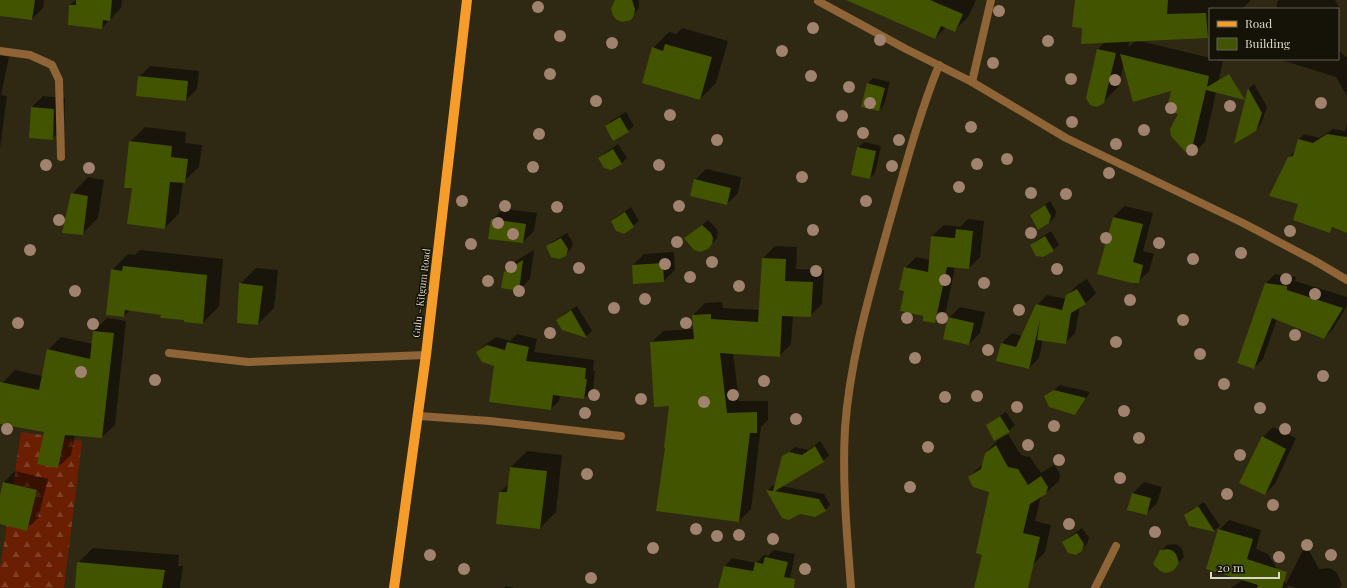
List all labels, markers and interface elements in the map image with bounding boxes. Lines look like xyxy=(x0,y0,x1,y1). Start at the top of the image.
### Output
legend xyxy=(1209,8,1339,60)
text: Road xyxy=(1245,15,1272,31)
text: Building xyxy=(1245,35,1291,51)
street label: Gulu - Kitgum Road xyxy=(409,248,433,338)
scale bar xyxy=(1211,554,1279,580)
text: 20 m xyxy=(1217,559,1244,575)

